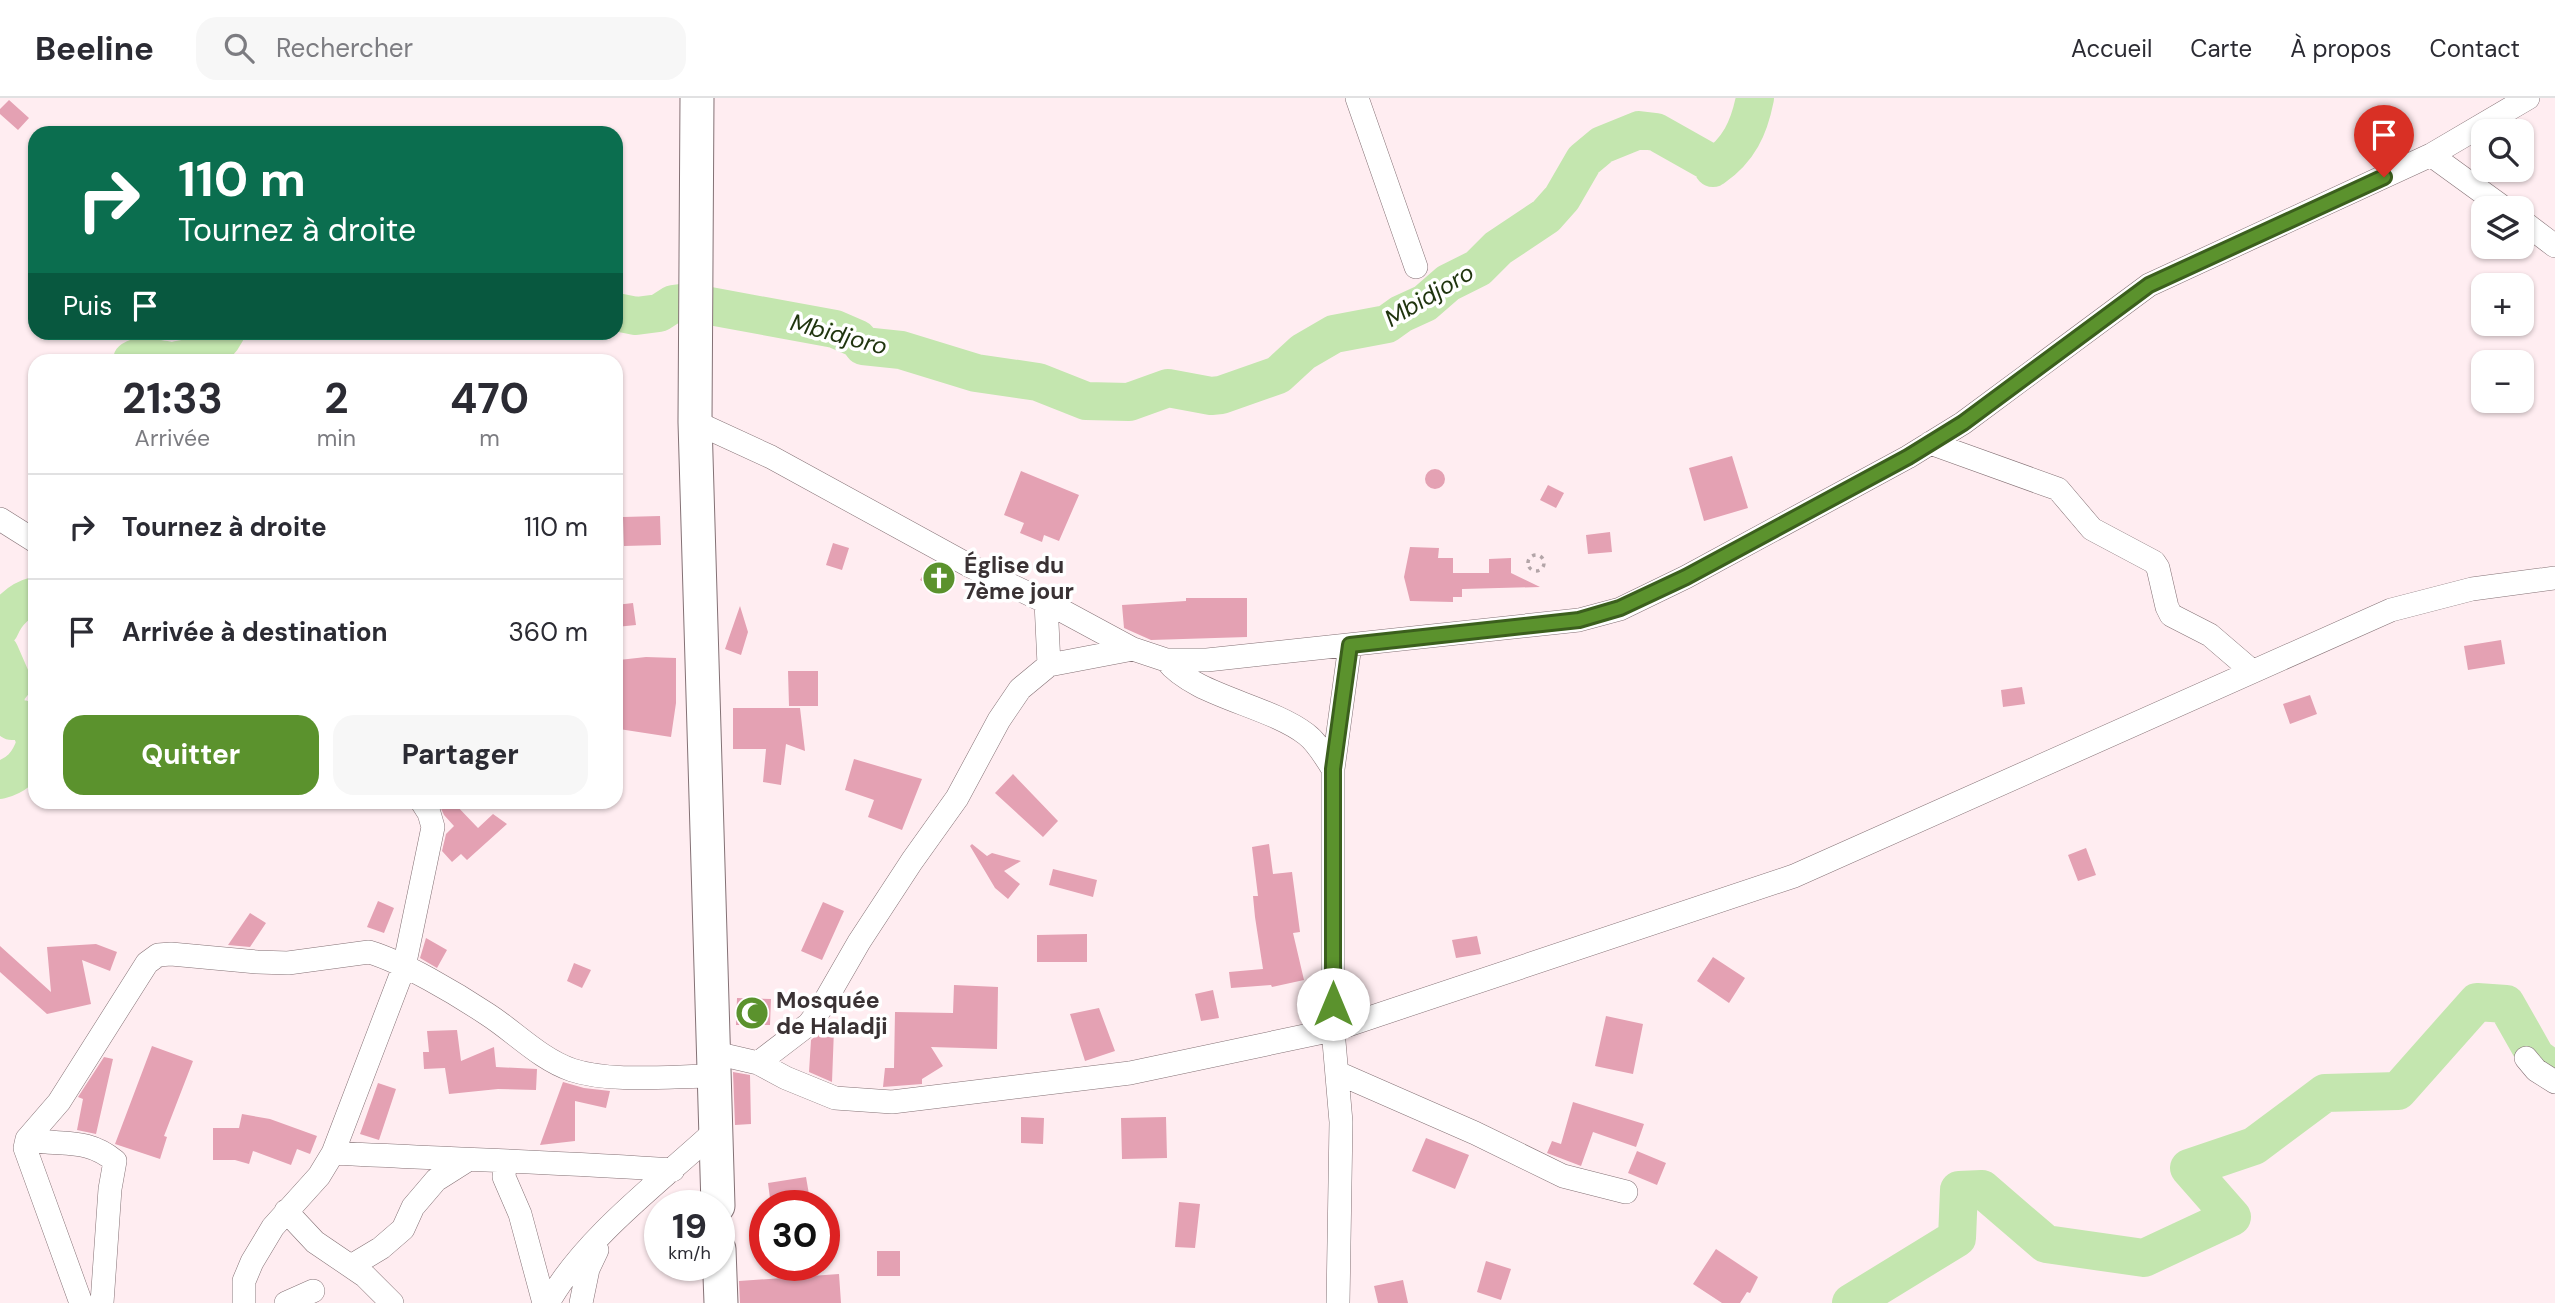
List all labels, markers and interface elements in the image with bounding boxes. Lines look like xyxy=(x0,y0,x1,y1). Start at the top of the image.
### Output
search box xyxy=(196,17,686,80)
text: Beeline xyxy=(35,27,154,70)
icon: search xyxy=(220,29,258,67)
text: Rechercher xyxy=(276,31,413,65)
text: Accueil xyxy=(2071,33,2152,64)
text: Carte xyxy=(2190,33,2252,64)
text: À propos xyxy=(2290,33,2392,64)
text: Contact xyxy=(2430,33,2520,64)
pin xyxy=(2354,105,2414,177)
icon: arrive xyxy=(2365,116,2403,154)
map controls xyxy=(2471,119,2534,413)
button: search xyxy=(2471,119,2534,182)
text: 110 m xyxy=(178,147,306,211)
icon: right xyxy=(63,154,154,245)
button: layers xyxy=(2471,196,2534,259)
text: Tournez à droite xyxy=(178,209,416,251)
water label: Mbidjoro xyxy=(1379,256,1479,334)
button: + xyxy=(2471,273,2534,336)
icon: arrive xyxy=(126,287,164,325)
text: Puis xyxy=(63,289,112,323)
water label: Mbidjoro xyxy=(787,306,891,362)
button: − xyxy=(2471,350,2534,413)
text: 21:33 xyxy=(122,371,223,426)
text: 2 xyxy=(324,371,348,426)
text: 470 xyxy=(450,371,529,426)
text: Arrivée xyxy=(135,423,210,453)
text: min xyxy=(317,423,356,453)
text: m xyxy=(479,423,500,453)
icon: right xyxy=(63,508,101,546)
text: Tournez à droite xyxy=(122,510,327,544)
text: 110 m xyxy=(524,510,588,544)
place label: Église du 7ème jour xyxy=(964,550,1074,606)
church icon: Église du 7ème jour xyxy=(920,559,958,597)
icon: arrive xyxy=(63,613,101,651)
text: Arrivée à destination xyxy=(122,615,388,649)
text: 360 m xyxy=(508,615,588,649)
button: Quitter xyxy=(63,715,319,795)
button: Partager xyxy=(333,715,588,795)
position arrow xyxy=(1296,967,1370,1041)
place label: Mosquée de Haladji xyxy=(776,985,888,1041)
mosque icon: Mosquée de Haladji xyxy=(733,994,771,1032)
speed limit sign: 30 xyxy=(749,1190,840,1281)
text: 19 xyxy=(672,1203,707,1249)
text: km/h xyxy=(668,1241,711,1265)

